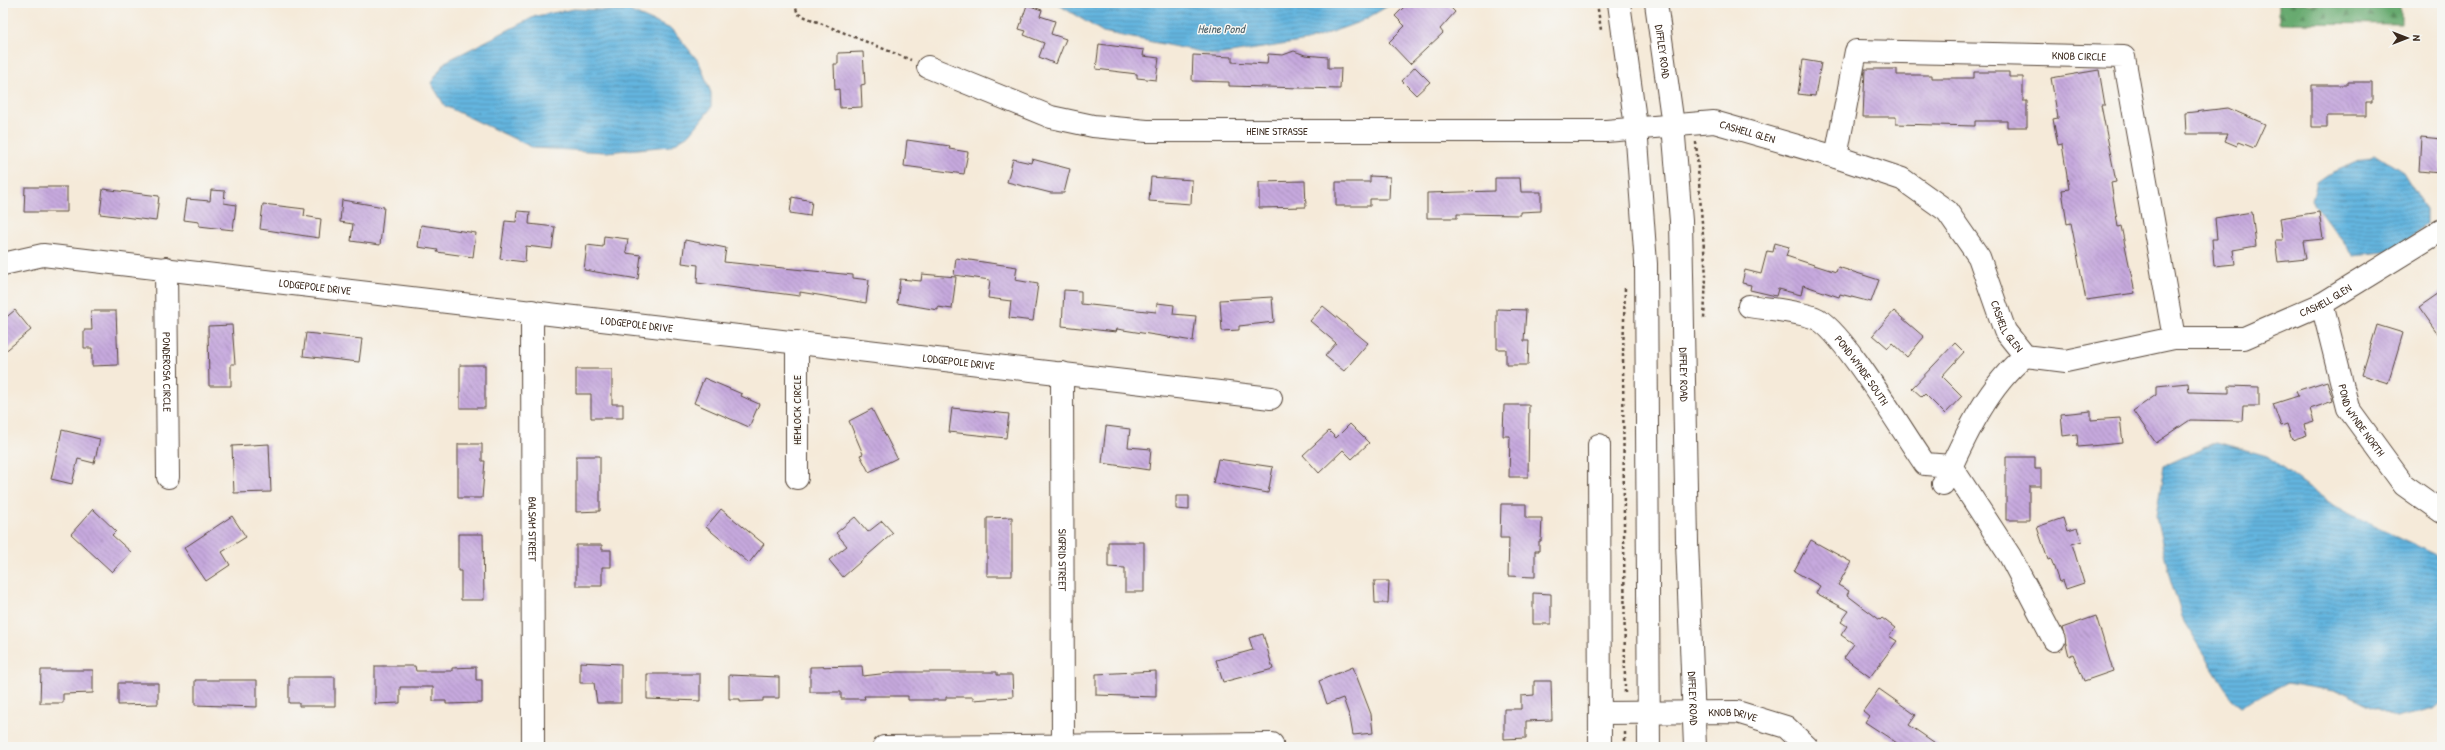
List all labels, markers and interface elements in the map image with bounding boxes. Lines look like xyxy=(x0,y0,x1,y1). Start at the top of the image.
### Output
north arrow xyxy=(2387,18,2427,58)
water label: Heine Pond xyxy=(1198,20,1247,37)
street label: DIFFLEY ROAD xyxy=(1652,24,1674,80)
text: N xyxy=(2410,35,2424,41)
street label: KNOB CIRCLE xyxy=(2052,48,2107,64)
street label: CASHELL GLEN xyxy=(1718,117,1777,146)
street label: HEINE STRASSE xyxy=(1246,124,1308,138)
street label: LODGEPOLE DRIVE xyxy=(278,276,352,298)
street label: CASHELL GLEN xyxy=(2297,280,2354,320)
street label: CASHELL GLEN xyxy=(1988,298,2026,355)
street label: LODGEPOLE DRIVE xyxy=(600,313,674,335)
street label: PONDEROSA CIRCLE xyxy=(160,332,174,412)
street label: POND WYNDE SOUTH xyxy=(1832,332,1892,408)
street label: DIFFLEY ROAD xyxy=(1676,347,1691,402)
street label: LODGEPOLE DRIVE xyxy=(922,351,996,373)
street label: HEMLOCK CIRCLE xyxy=(790,375,804,445)
street label: POND WYNDE NORTH xyxy=(2335,383,2388,459)
street label: BALSAM STREET xyxy=(525,497,540,562)
street label: SIGFRID STREET xyxy=(1055,529,1070,592)
street label: DIFFLEY ROAD xyxy=(1685,671,1701,726)
street label: KNOB DRIVE xyxy=(1708,705,1759,725)

